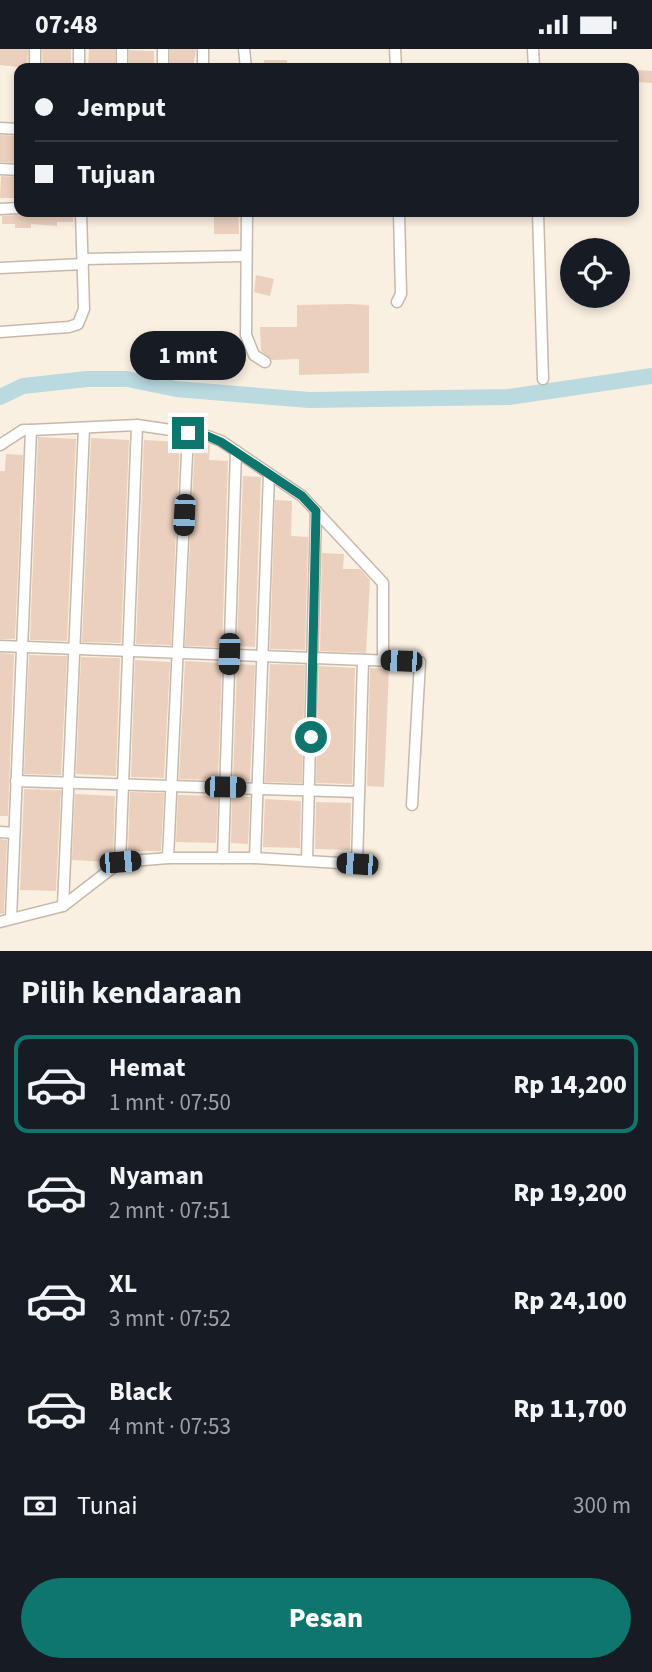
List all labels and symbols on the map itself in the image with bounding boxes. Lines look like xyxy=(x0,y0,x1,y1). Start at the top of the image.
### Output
callout: 1 mnt xyxy=(130,331,246,381)
route end xyxy=(172,417,204,449)
car xyxy=(173,493,196,537)
car xyxy=(218,633,241,675)
car xyxy=(380,650,423,672)
route start xyxy=(295,721,327,753)
car xyxy=(204,776,247,798)
car xyxy=(99,850,142,874)
car xyxy=(336,852,379,876)

